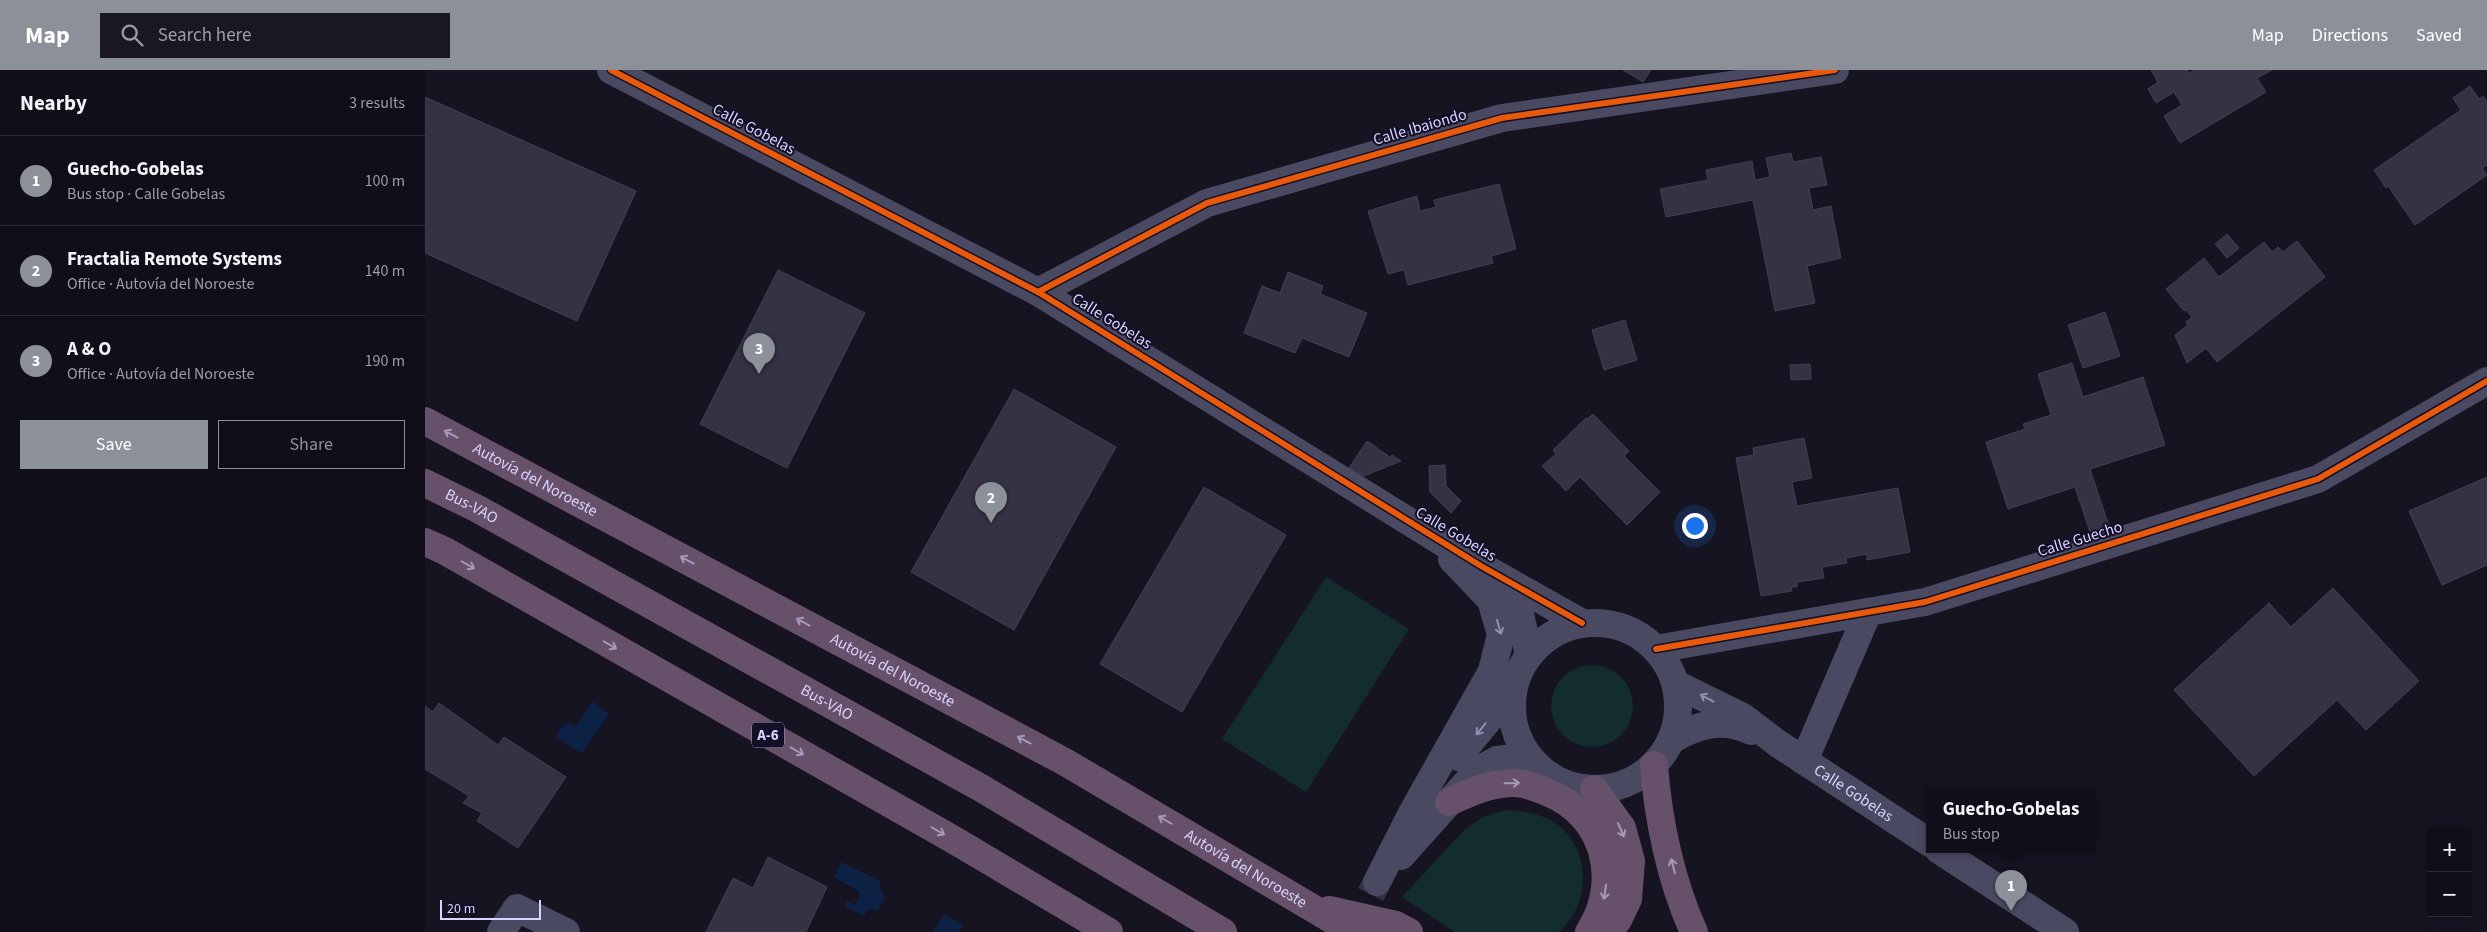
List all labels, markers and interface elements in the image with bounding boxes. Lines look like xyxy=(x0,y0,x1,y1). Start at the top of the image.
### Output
search box xyxy=(100,13,450,58)
text: Map xyxy=(25,18,70,53)
icon: search xyxy=(118,21,146,49)
text: Search here xyxy=(158,22,251,49)
text: Map xyxy=(2252,23,2284,48)
text: Directions xyxy=(2312,23,2388,48)
text: Saved xyxy=(2416,23,2462,48)
text: Nearby xyxy=(20,88,87,118)
text: 3 results xyxy=(349,92,405,114)
street label: Calle Gobelas xyxy=(709,98,799,160)
street label: Calle Ibaiondo xyxy=(1371,103,1469,151)
text: Guecho-Gobelas xyxy=(67,156,204,183)
text: 1 xyxy=(32,170,40,192)
text: 100 m xyxy=(365,170,405,192)
text: Bus stop · Calle Gobelas xyxy=(67,183,225,205)
text: Fractalia Remote Systems xyxy=(67,246,282,273)
text: 2 xyxy=(32,260,40,282)
text: 140 m xyxy=(365,260,405,282)
text: Office · Autovía del Noroeste xyxy=(67,273,254,295)
street label: Calle Gobelas xyxy=(1068,288,1157,355)
pin: 3 xyxy=(743,333,775,374)
text: A & O xyxy=(67,336,111,363)
text: 3 xyxy=(32,350,40,372)
text: 190 m xyxy=(365,350,405,372)
text: Office · Autovía del Noroeste xyxy=(67,363,254,385)
button: Save xyxy=(20,420,208,469)
button: Share xyxy=(218,420,405,469)
one-way arrow xyxy=(444,429,458,439)
street label: Autovía del Noroeste xyxy=(469,437,602,522)
pin: 2 xyxy=(975,482,1007,523)
street label: Bus-VAO xyxy=(441,483,502,529)
street label: Calle Gobelas xyxy=(1411,501,1501,567)
your location xyxy=(1682,513,1708,539)
street label: Calle Guecho xyxy=(2035,516,2125,562)
one-way arrow xyxy=(679,555,694,565)
one-way arrow xyxy=(461,560,475,570)
one-way arrow xyxy=(796,617,811,626)
one-way arrow xyxy=(1494,618,1504,634)
street label: Autovía del Noroeste xyxy=(826,628,959,713)
one-way arrow xyxy=(602,640,616,650)
street label: Bus-VAO xyxy=(797,679,857,726)
one-way arrow xyxy=(1699,693,1714,703)
road number: A-6 xyxy=(752,722,784,748)
one-way arrow xyxy=(1476,722,1487,735)
one-way arrow xyxy=(1016,735,1031,745)
one-way arrow xyxy=(789,746,803,756)
street label: Calle Gobelas xyxy=(1810,759,1898,827)
one-way arrow xyxy=(1503,778,1519,788)
popup xyxy=(1926,788,2096,853)
text: Guecho-Gobelas xyxy=(1943,796,2079,823)
one-way arrow xyxy=(1158,815,1172,825)
one-way arrow xyxy=(1617,822,1627,837)
text: Bus stop xyxy=(1943,823,2000,845)
street label: Autovía del Noroeste xyxy=(1180,824,1311,913)
one-way arrow xyxy=(931,826,945,836)
map controls xyxy=(2427,827,2472,917)
button: + xyxy=(2427,827,2472,872)
one-way arrow xyxy=(1667,858,1677,874)
pin: 1 xyxy=(1995,870,2027,911)
button: − xyxy=(2427,872,2472,917)
one-way arrow xyxy=(1600,884,1610,900)
scale bar xyxy=(440,897,541,920)
text: 20 m xyxy=(447,899,475,919)

